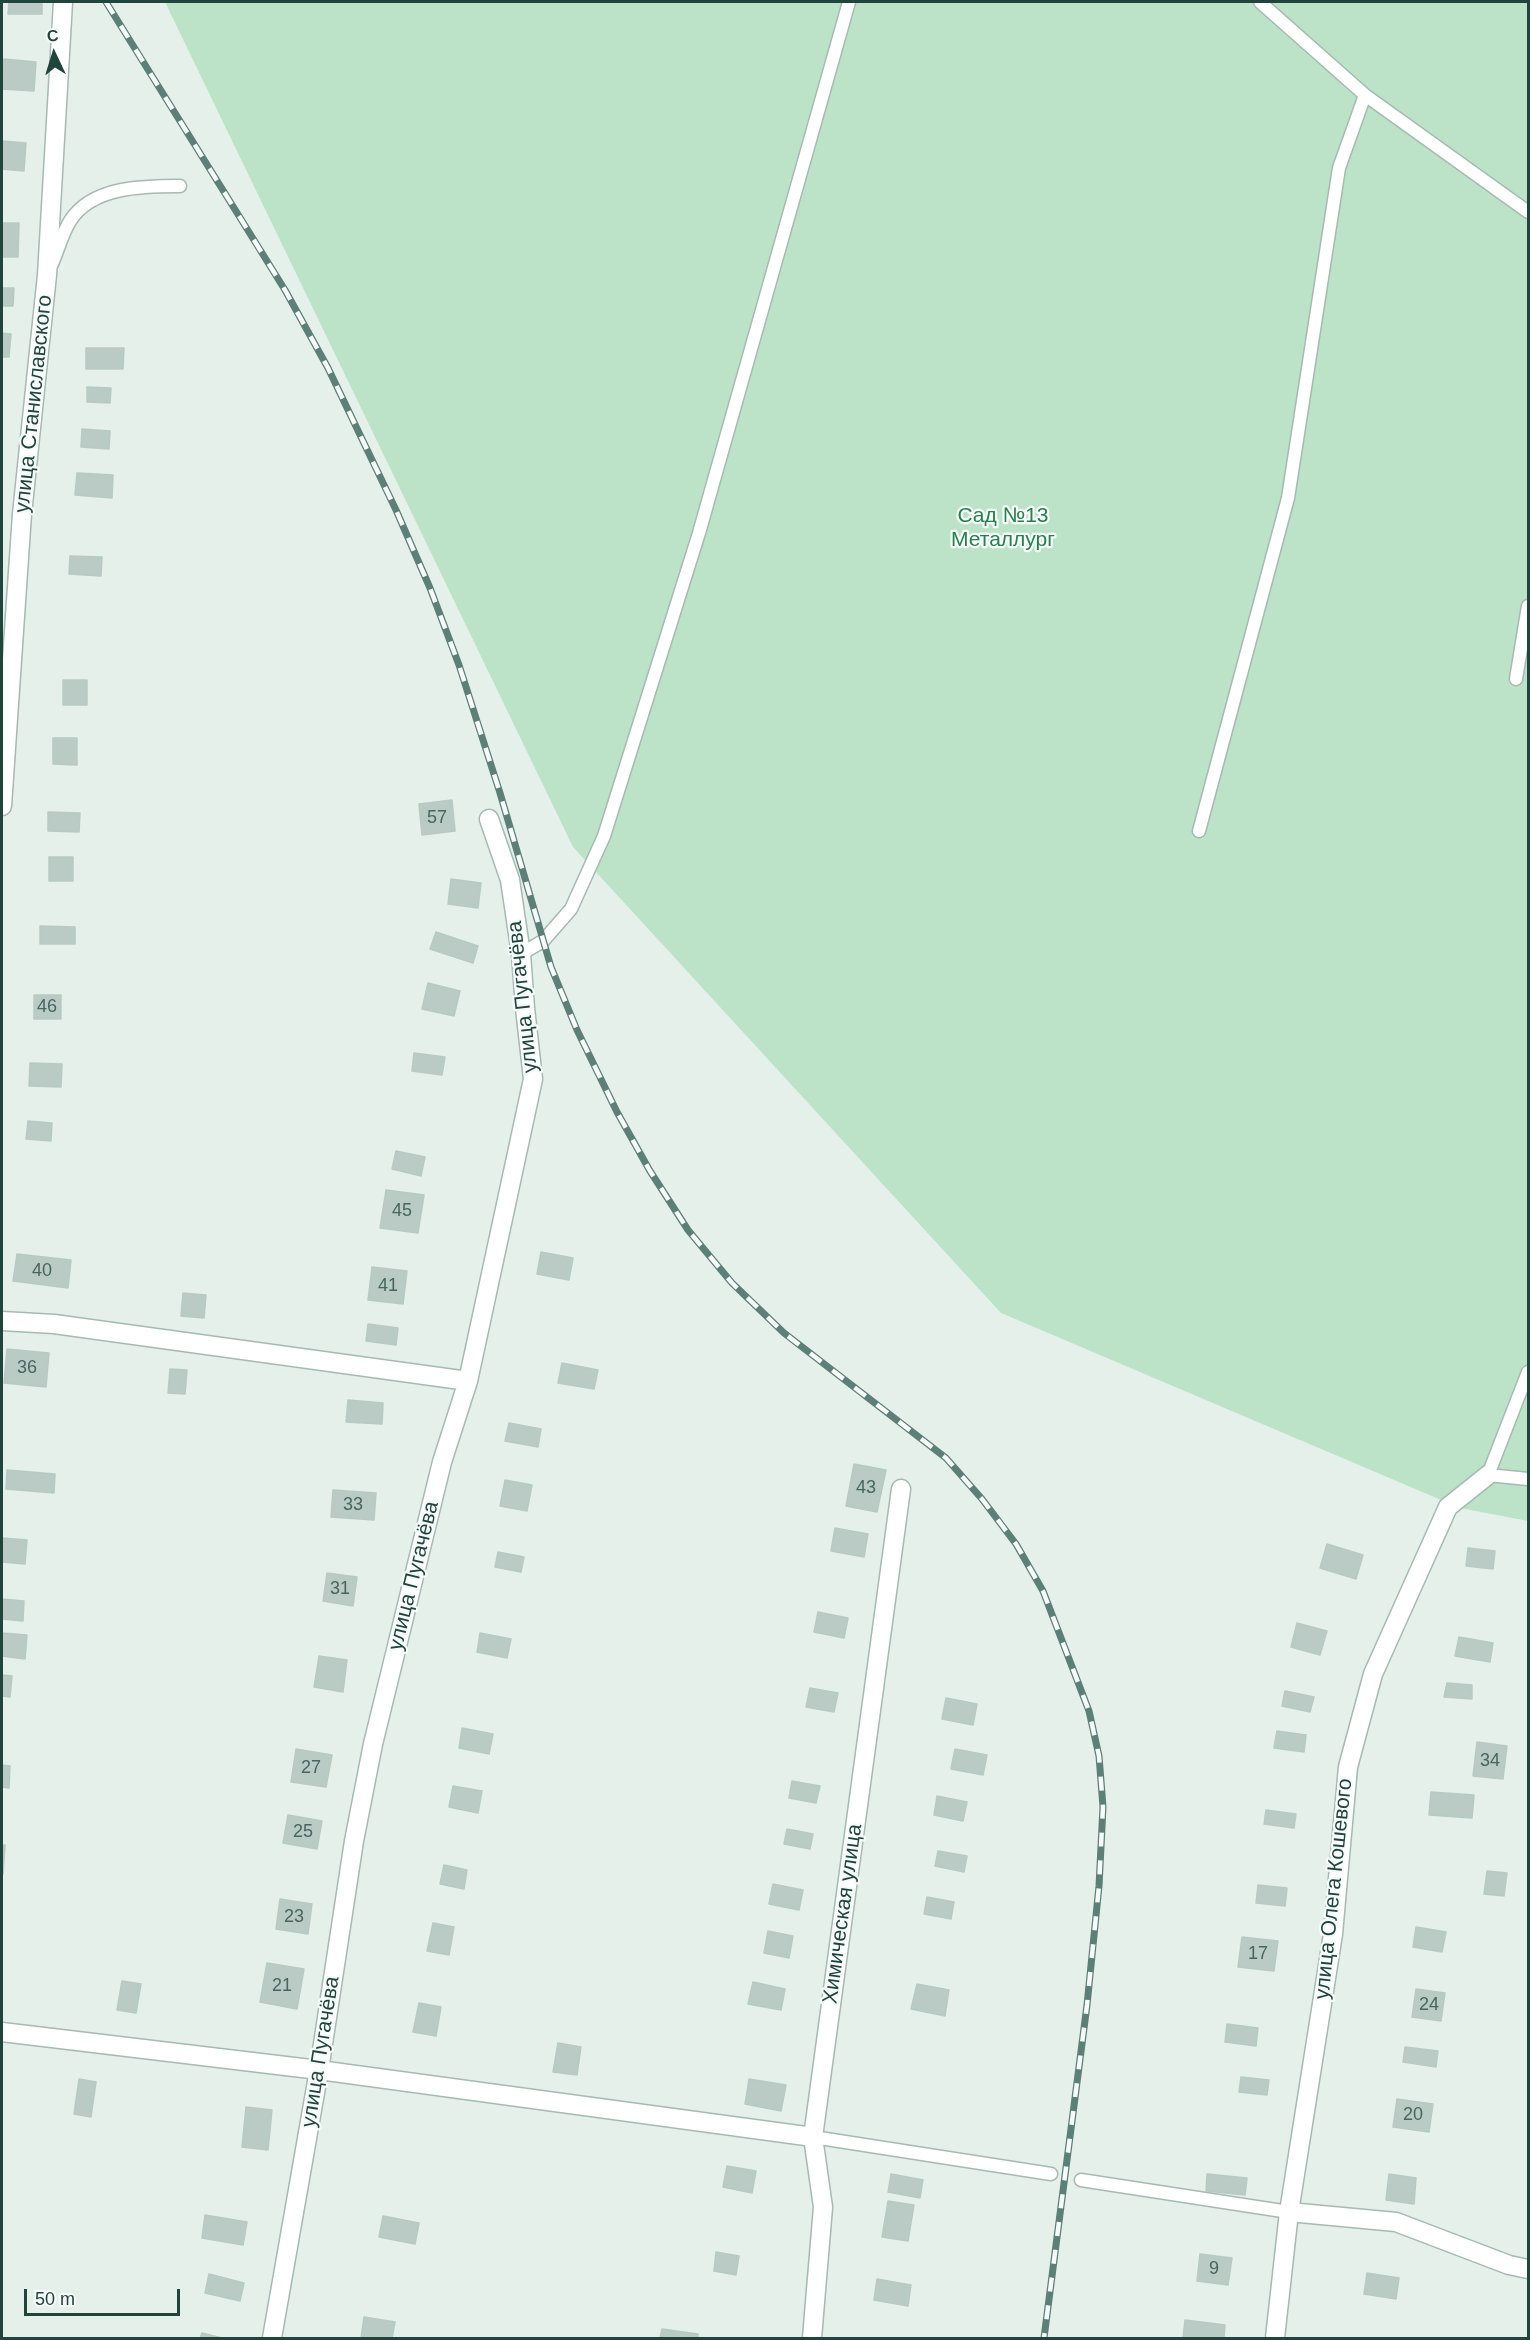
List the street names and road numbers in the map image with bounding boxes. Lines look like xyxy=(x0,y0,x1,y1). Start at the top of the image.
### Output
street label: улица Станиславского xyxy=(10,294,58,514)
street label: улица Пугачёва xyxy=(502,920,544,1074)
street label: улица Пугачёва xyxy=(383,1499,445,1653)
street label: улица Олега Кошевого xyxy=(1310,1777,1358,2001)
street label: Химическая улица xyxy=(818,1822,868,2006)
street label: улица Пугачёва xyxy=(297,1975,345,2129)

